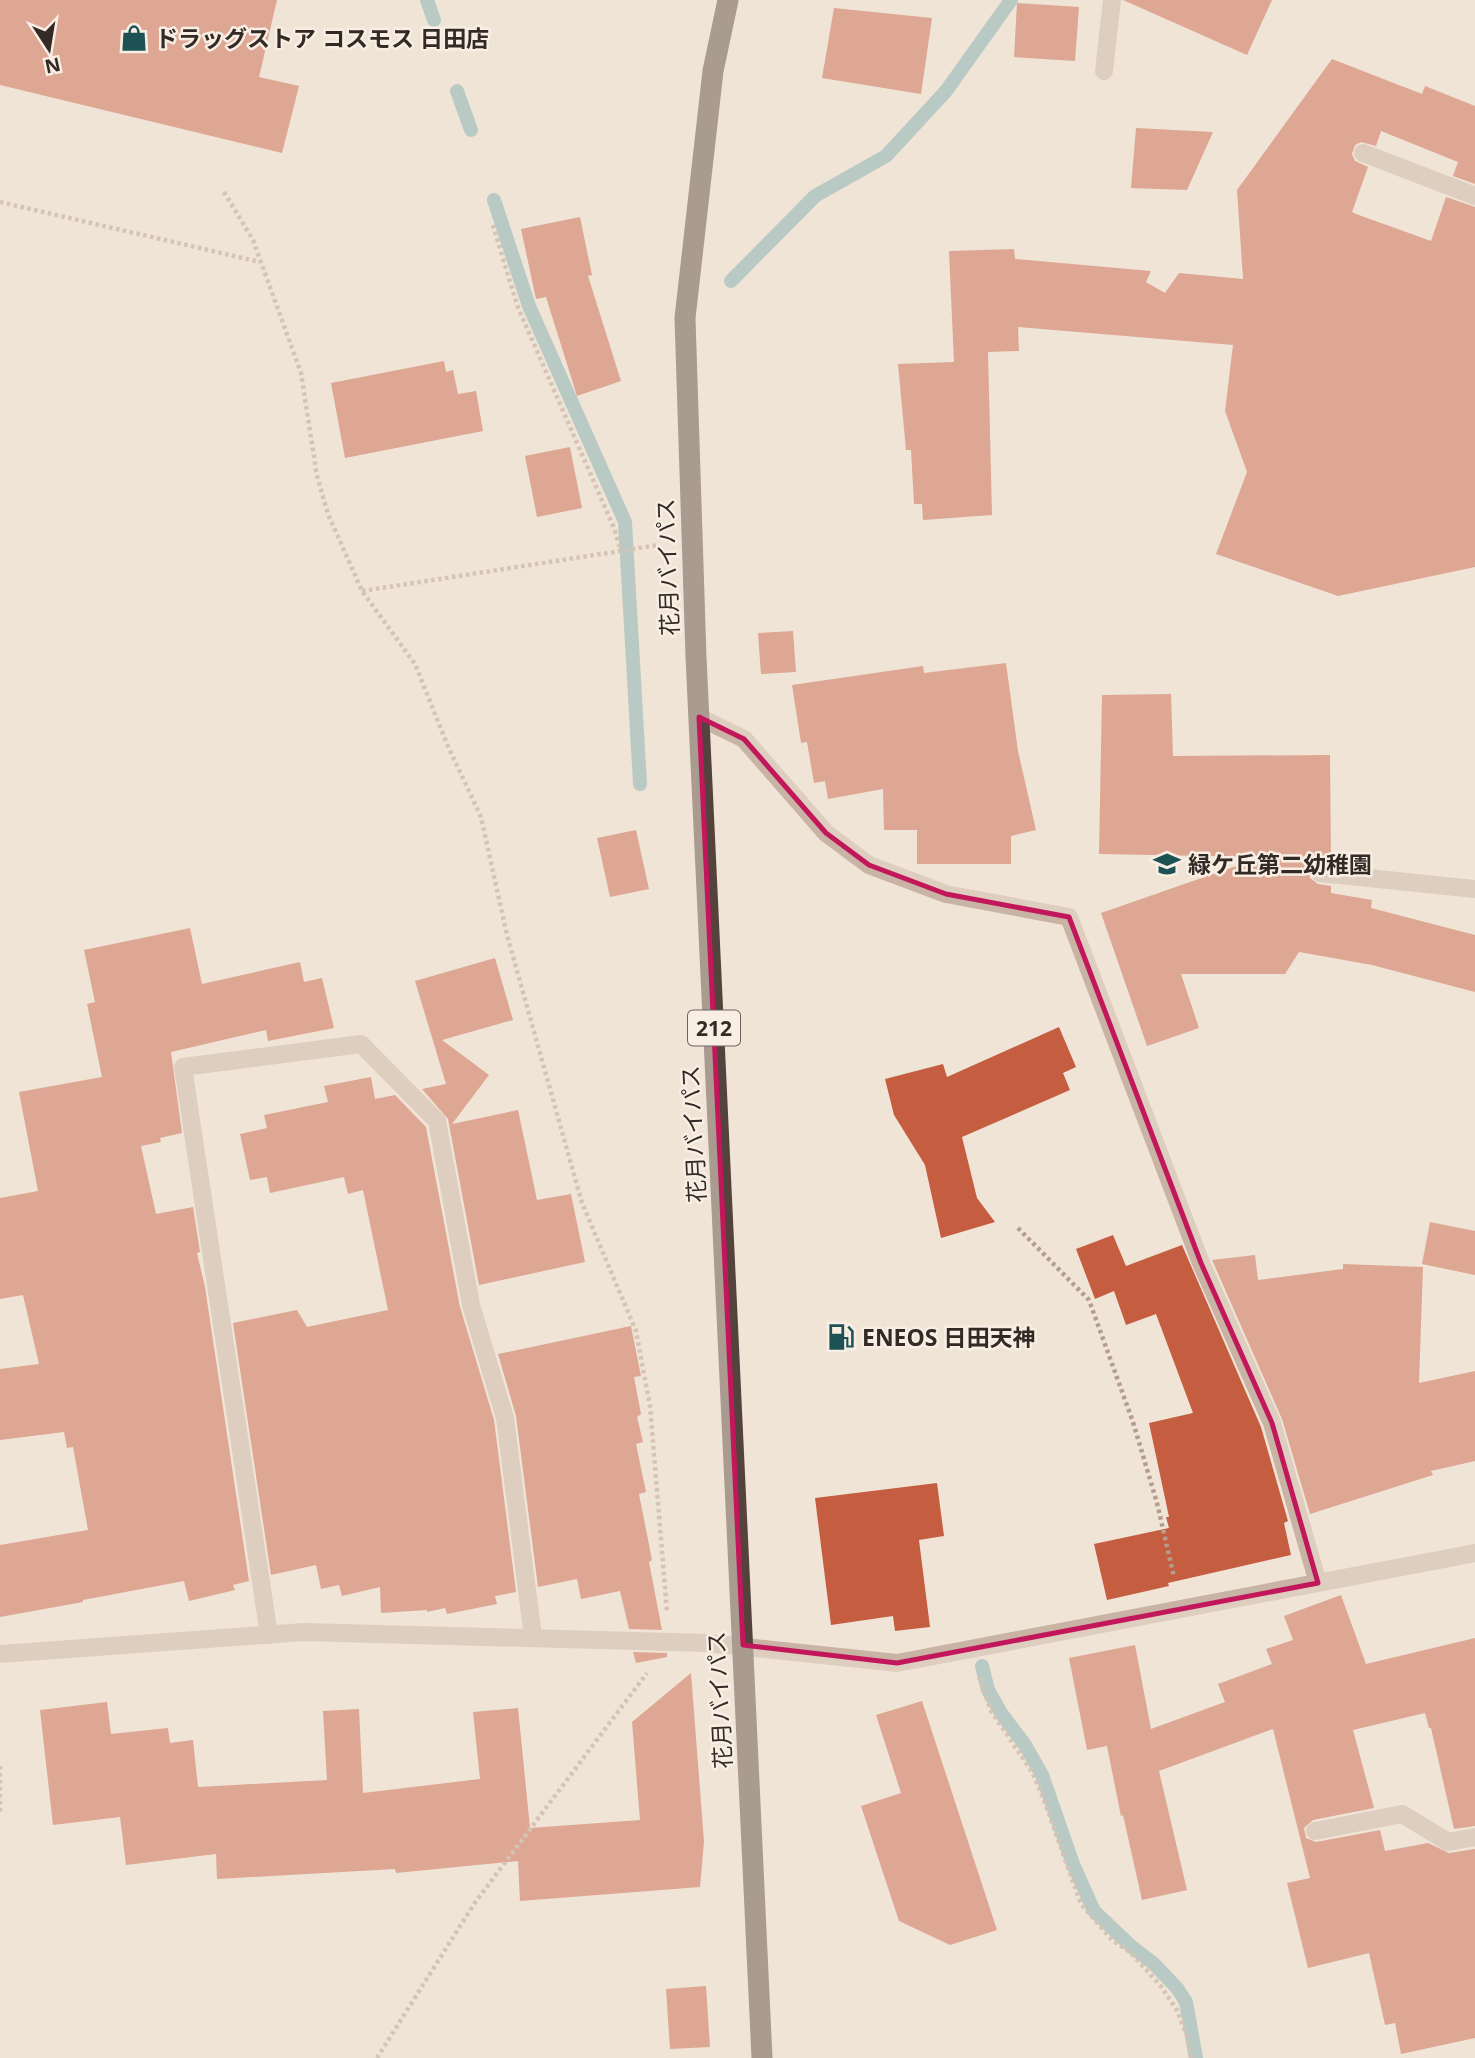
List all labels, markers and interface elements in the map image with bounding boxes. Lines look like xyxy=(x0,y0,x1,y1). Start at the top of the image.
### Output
north arrow xyxy=(14,14,84,84)
place label: ドラッグストア コスモス 日田店 xyxy=(155,22,489,54)
shop icon: ドラッグストア コスモス 日田店 xyxy=(119,23,149,53)
text: N xyxy=(42,51,63,80)
street label: 花月バイパス xyxy=(649,498,685,636)
place label: 緑ケ丘第二幼稚園 xyxy=(1188,848,1372,880)
school or university icon: 緑ケ丘第二幼稚園 xyxy=(1152,849,1182,879)
road number: 212 xyxy=(688,1010,740,1046)
street label: 花月バイパス xyxy=(673,1064,713,1204)
place label: ENEOS 日田天神 xyxy=(862,1321,1035,1353)
fuel station icon: ENEOS 日田天神 xyxy=(826,1322,856,1352)
street label: 花月バイパス xyxy=(699,1630,739,1770)

